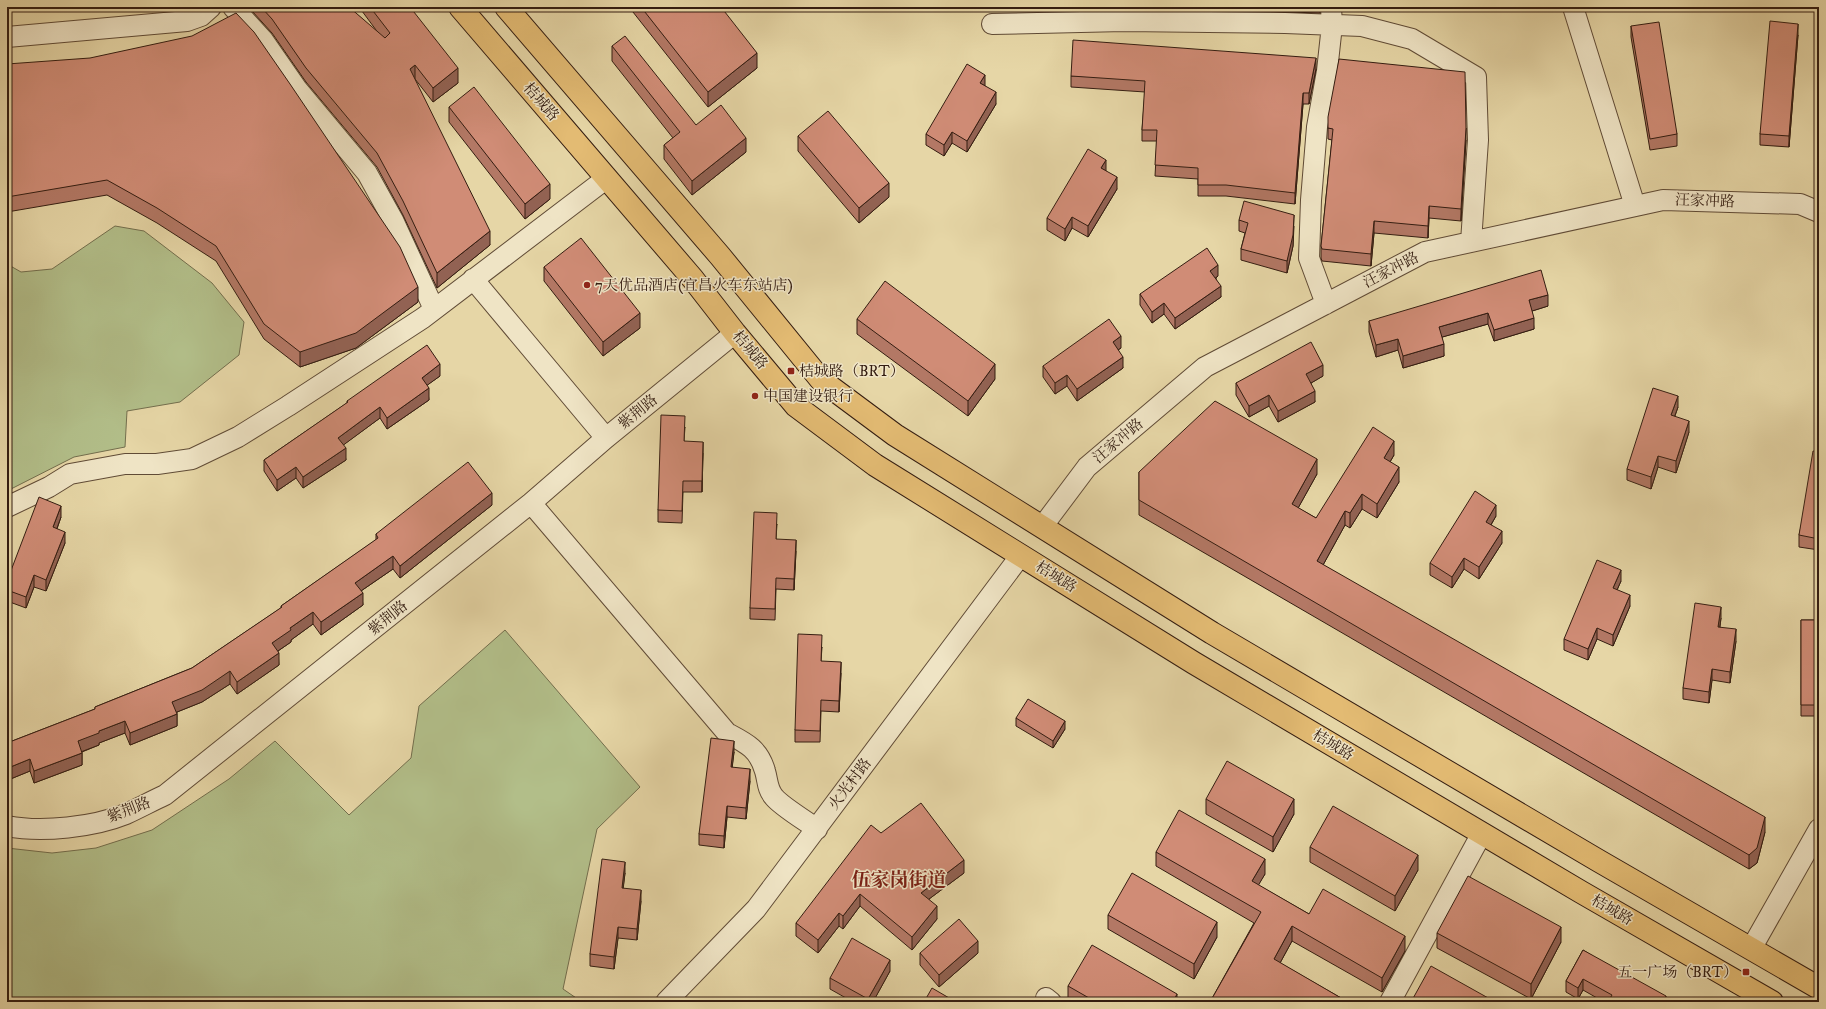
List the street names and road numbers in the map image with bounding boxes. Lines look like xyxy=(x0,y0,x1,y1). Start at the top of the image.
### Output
street label: 桔城路 xyxy=(519,79,563,125)
street label: 汪家冲路 xyxy=(1675,190,1735,212)
street label: 汪家冲路 xyxy=(1360,248,1422,292)
street label: 桔城路 xyxy=(728,327,772,373)
street label: 紫荆路 xyxy=(615,390,661,434)
street label: 汪家冲路 xyxy=(1089,414,1147,468)
street label: 桔城路 xyxy=(1032,557,1080,597)
street label: 紫荆路 xyxy=(365,596,411,640)
street label: 桔城路 xyxy=(1309,725,1357,765)
street label: 火光村路 xyxy=(824,754,876,814)
street label: 紫荆路 xyxy=(105,793,153,827)
street label: 桔城路 xyxy=(1588,891,1636,929)

